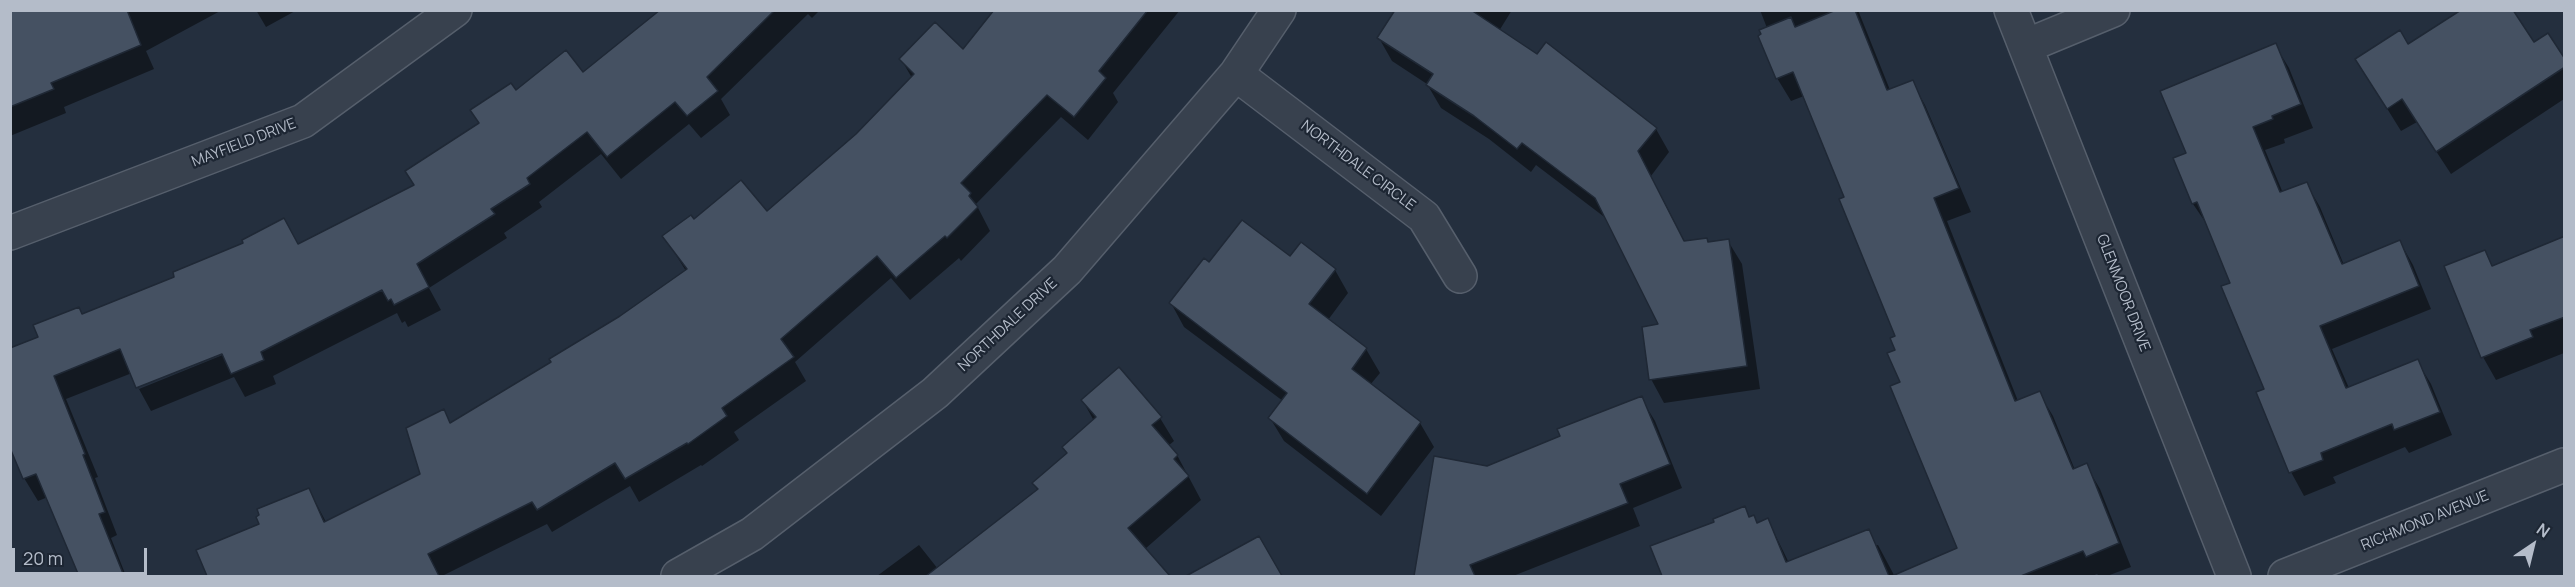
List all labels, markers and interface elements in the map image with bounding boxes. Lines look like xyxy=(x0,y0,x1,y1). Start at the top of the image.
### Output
street label: MAYFIELD DRIVE xyxy=(189,115,299,171)
street label: NORTHDALE CIRCLE xyxy=(1297,117,1419,215)
street label: GLENMOOR DRIVE xyxy=(2092,232,2154,354)
street label: NORTHDALE DRIVE xyxy=(955,274,1061,376)
street label: RICHMOND AVENUE xyxy=(2359,487,2491,555)
north arrow xyxy=(2503,515,2563,575)
text: N xyxy=(2532,518,2554,543)
scale bar xyxy=(15,536,150,574)
text: 20 m xyxy=(23,546,63,570)

